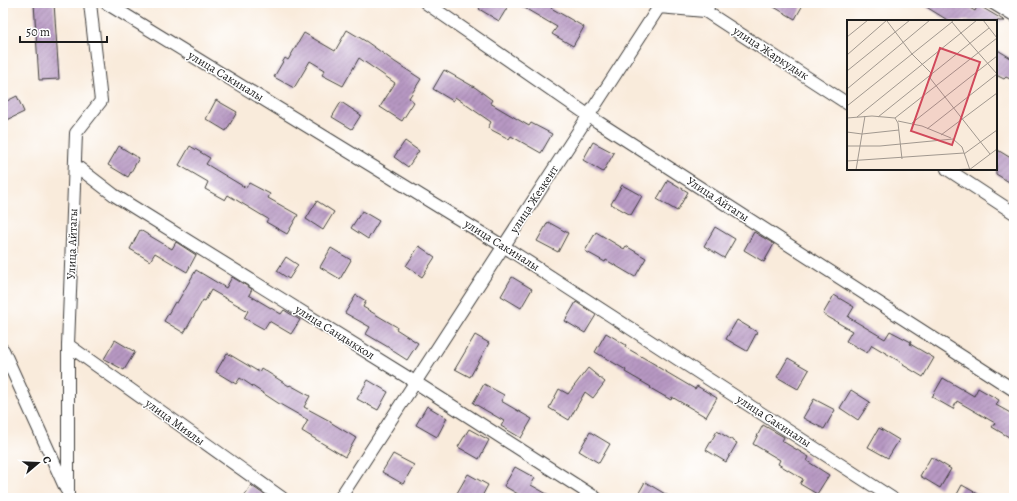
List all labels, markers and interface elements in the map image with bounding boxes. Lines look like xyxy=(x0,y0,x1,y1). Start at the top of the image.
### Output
scale bar xyxy=(20,18,107,44)
inset map xyxy=(847,20,997,170)
street label: улица Жаркудык xyxy=(729,22,812,84)
text: 50 m xyxy=(26,24,50,40)
street label: улица Сакиналы xyxy=(184,47,267,105)
street label: улица Жезкент xyxy=(506,161,562,237)
street label: Улица Айтагы xyxy=(684,173,752,225)
street label: Улица Айтагы xyxy=(63,208,81,280)
street label: улица Сакиналы xyxy=(461,215,543,275)
street label: улица Сандыккол xyxy=(291,301,378,363)
street label: улица Сакиналы xyxy=(733,390,814,451)
street label: улица Миялы xyxy=(141,394,208,449)
north arrow xyxy=(18,443,58,483)
text: С xyxy=(39,454,55,466)

